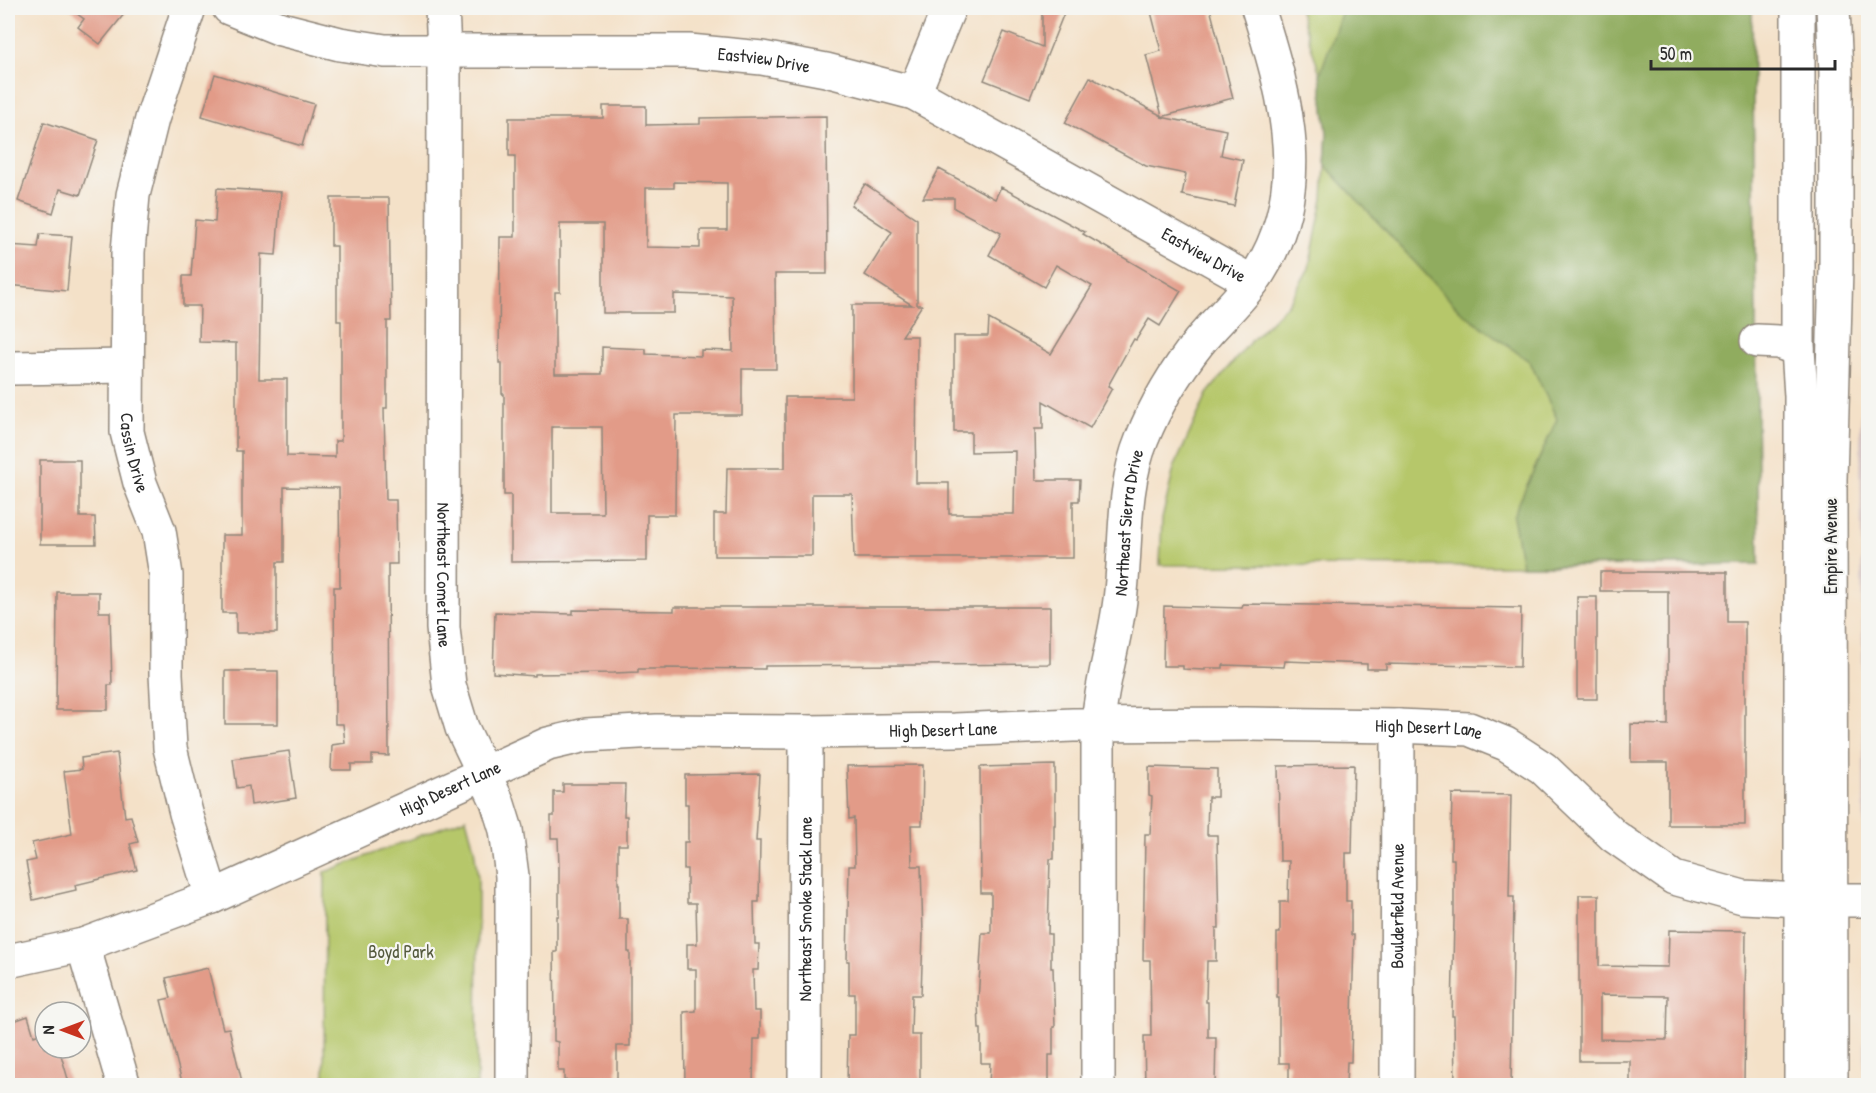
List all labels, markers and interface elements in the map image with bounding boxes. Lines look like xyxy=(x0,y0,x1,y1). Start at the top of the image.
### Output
scale bar xyxy=(1651,33,1836,71)
street label: Eastview Drive xyxy=(717,41,812,79)
text: 50 m xyxy=(1660,41,1692,66)
street label: Eastview Drive xyxy=(1157,221,1251,288)
street label: Cassin Drive xyxy=(115,413,156,496)
street label: Northeast Sierra Drive xyxy=(1108,446,1149,597)
street label: Empire Avenue xyxy=(1818,498,1843,594)
street label: Northeast Comet Lane xyxy=(431,502,458,649)
street label: High Desert Lane xyxy=(1375,713,1487,745)
street label: High Desert Lane xyxy=(889,715,998,743)
street label: High Desert Lane xyxy=(395,754,504,822)
street label: Northeast Smoke Stack Lane xyxy=(792,817,818,1001)
street label: Boulderfield Avenue xyxy=(1384,843,1410,969)
park label: Boyd Park xyxy=(368,939,434,964)
north arrow xyxy=(33,1000,93,1060)
text: N xyxy=(37,1025,59,1034)

